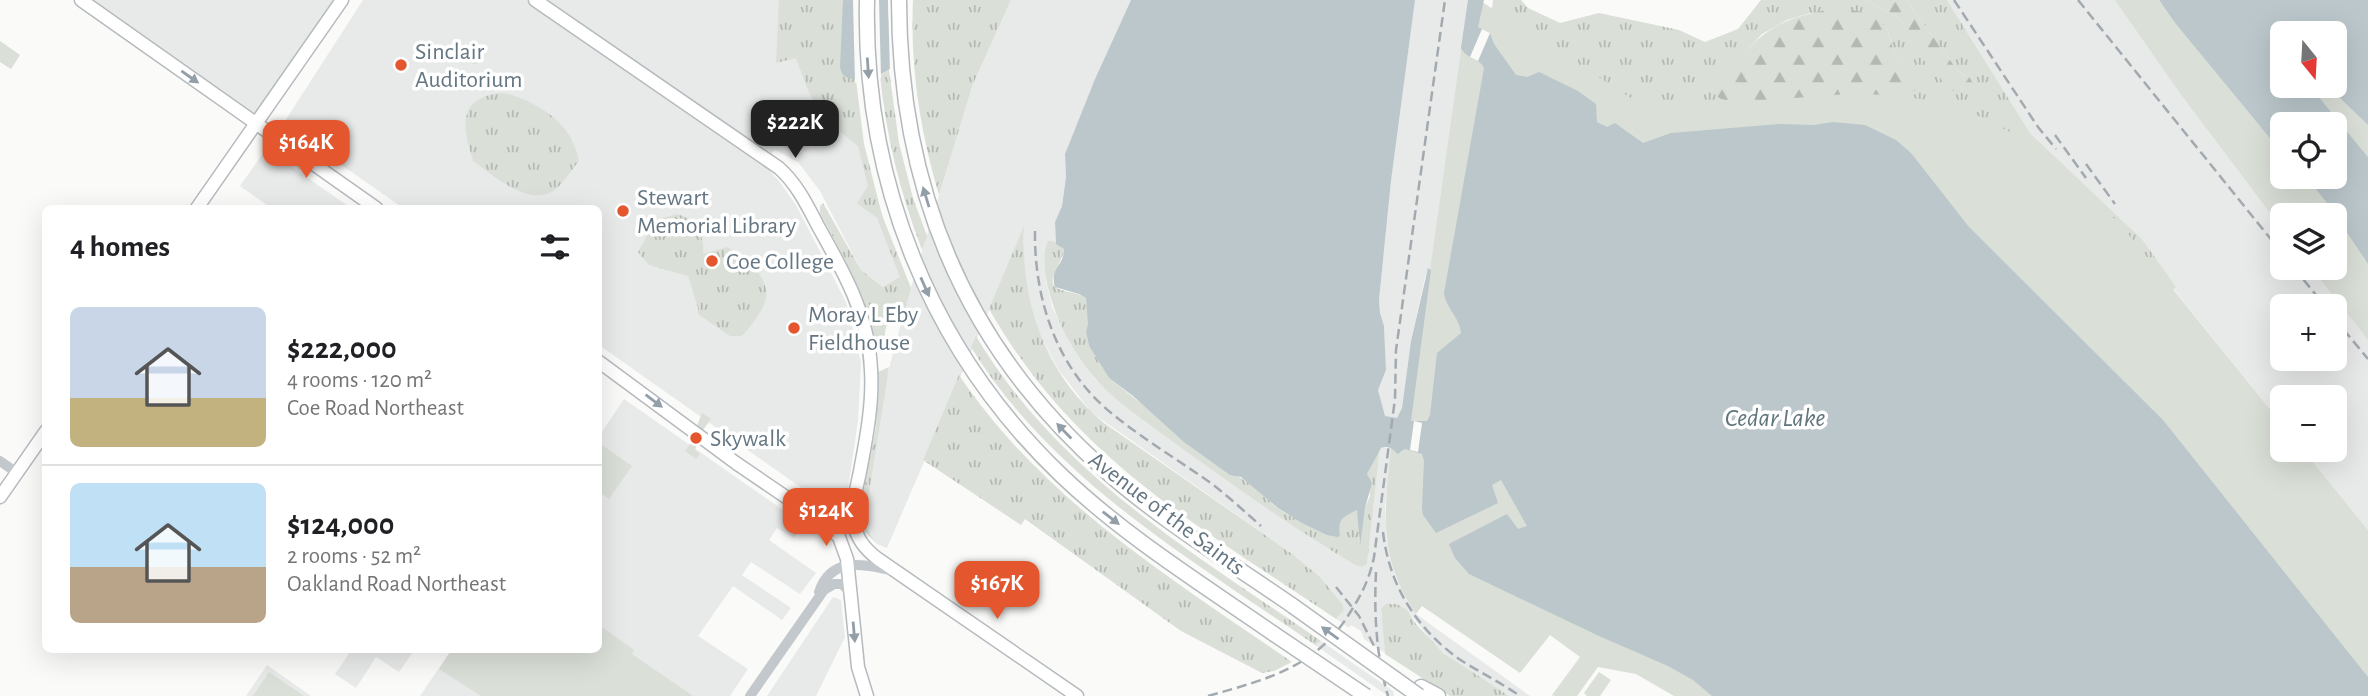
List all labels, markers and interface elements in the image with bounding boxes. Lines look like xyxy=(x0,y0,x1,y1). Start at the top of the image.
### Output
north arrow xyxy=(2270,21,2347,98)
map controls xyxy=(2270,21,2347,462)
place label: Sinclair Auditorium xyxy=(415,40,522,92)
marker: Sinclair Auditorium xyxy=(393,57,409,73)
one-way arrow xyxy=(863,57,874,79)
one-way arrow xyxy=(180,70,199,84)
pin: $222K xyxy=(746,100,844,160)
text: $222K xyxy=(767,111,823,134)
button: locate xyxy=(2270,112,2347,189)
pin: $164K xyxy=(257,120,355,180)
text: $164K xyxy=(279,131,333,154)
place label: Stewart Memorial Library xyxy=(637,186,796,238)
one-way arrow xyxy=(921,187,931,208)
marker: Stewart Memorial Library xyxy=(615,203,631,219)
button: layers xyxy=(2270,203,2347,280)
icon: filters xyxy=(536,228,574,266)
text: 4 homes xyxy=(70,232,170,262)
place label: Coe College xyxy=(726,250,834,274)
marker: Coe College xyxy=(704,253,720,269)
one-way arrow xyxy=(919,277,931,297)
button: + xyxy=(2270,294,2347,371)
place label: Moray L Eby Fieldhouse xyxy=(808,303,918,355)
marker: Moray L Eby Fieldhouse xyxy=(786,320,802,336)
text: $222,000 xyxy=(287,334,397,364)
icon: home xyxy=(126,335,210,419)
text: 4 rooms · 120 m² xyxy=(287,369,432,392)
button: − xyxy=(2270,385,2347,462)
one-way arrow xyxy=(644,394,662,409)
text: Coe Road Northeast xyxy=(287,397,464,420)
water label: Cedar Lake xyxy=(1725,405,1825,431)
one-way arrow xyxy=(1056,423,1073,440)
place label: Skywalk xyxy=(710,427,786,451)
marker: Skywalk xyxy=(688,430,704,446)
street label: Avenue of the Saints xyxy=(1084,448,1249,580)
pin: $124K xyxy=(777,489,875,548)
text: $124K xyxy=(799,499,853,522)
text: $124,000 xyxy=(287,510,394,540)
icon: home xyxy=(126,511,210,595)
one-way arrow xyxy=(1102,511,1120,526)
text: 2 rooms · 52 m² xyxy=(287,545,421,568)
pin: $167K xyxy=(948,562,1046,621)
text: $167K xyxy=(970,572,1024,595)
text: Oakland Road Northeast xyxy=(287,573,506,596)
one-way arrow xyxy=(849,621,860,643)
one-way arrow xyxy=(1321,626,1339,640)

